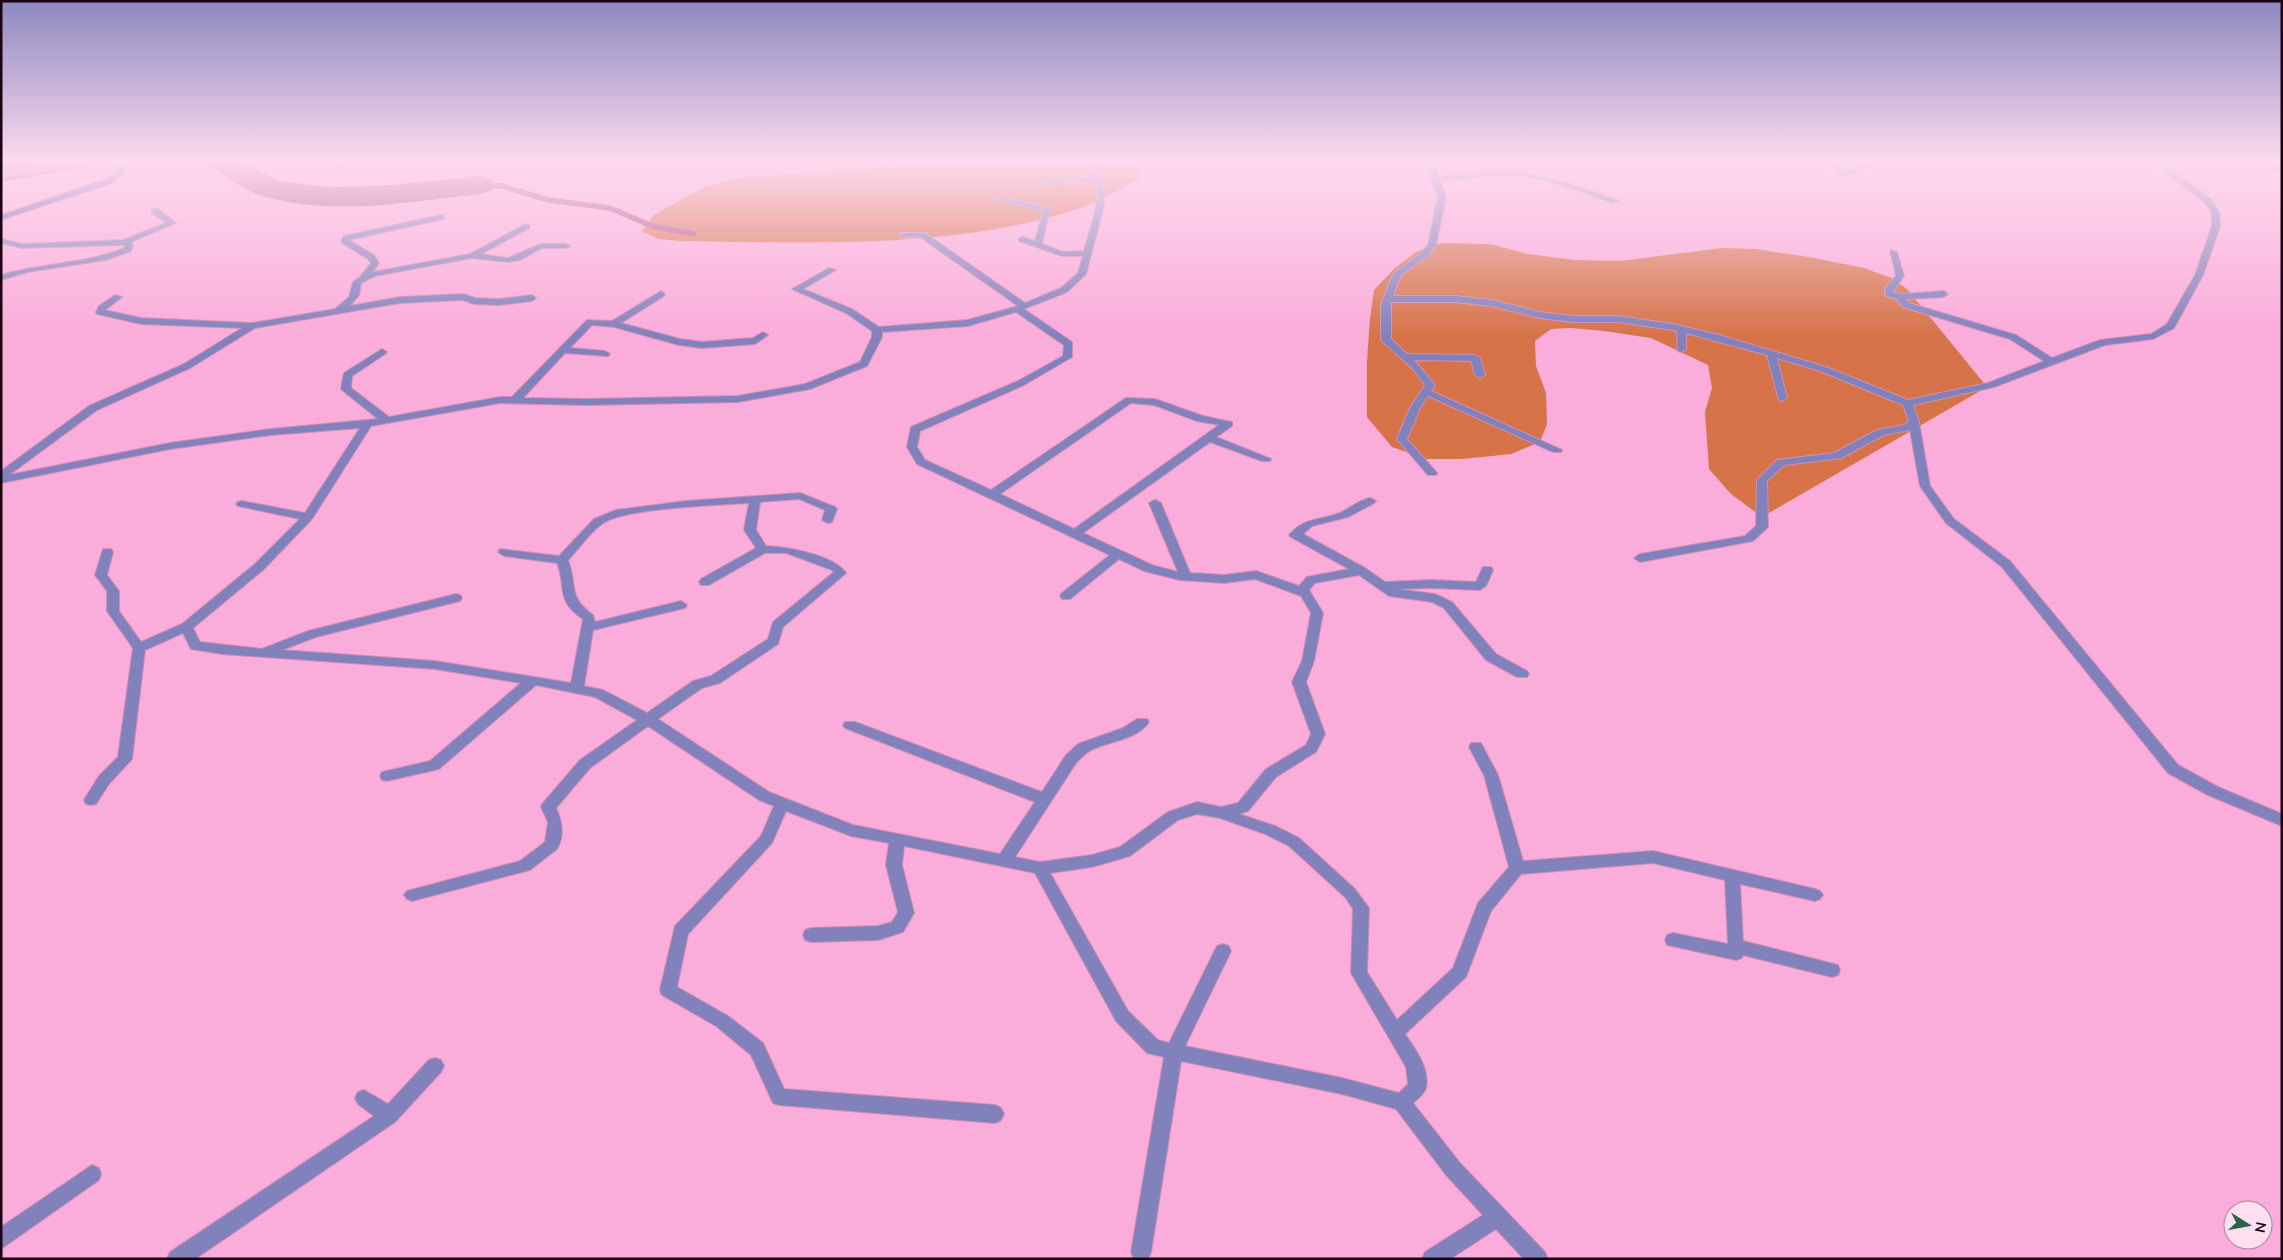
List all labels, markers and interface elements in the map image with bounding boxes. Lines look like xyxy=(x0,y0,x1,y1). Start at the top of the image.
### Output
north arrow xyxy=(2223,1200,2273,1250)
text: N xyxy=(2251,1221,2271,1234)

